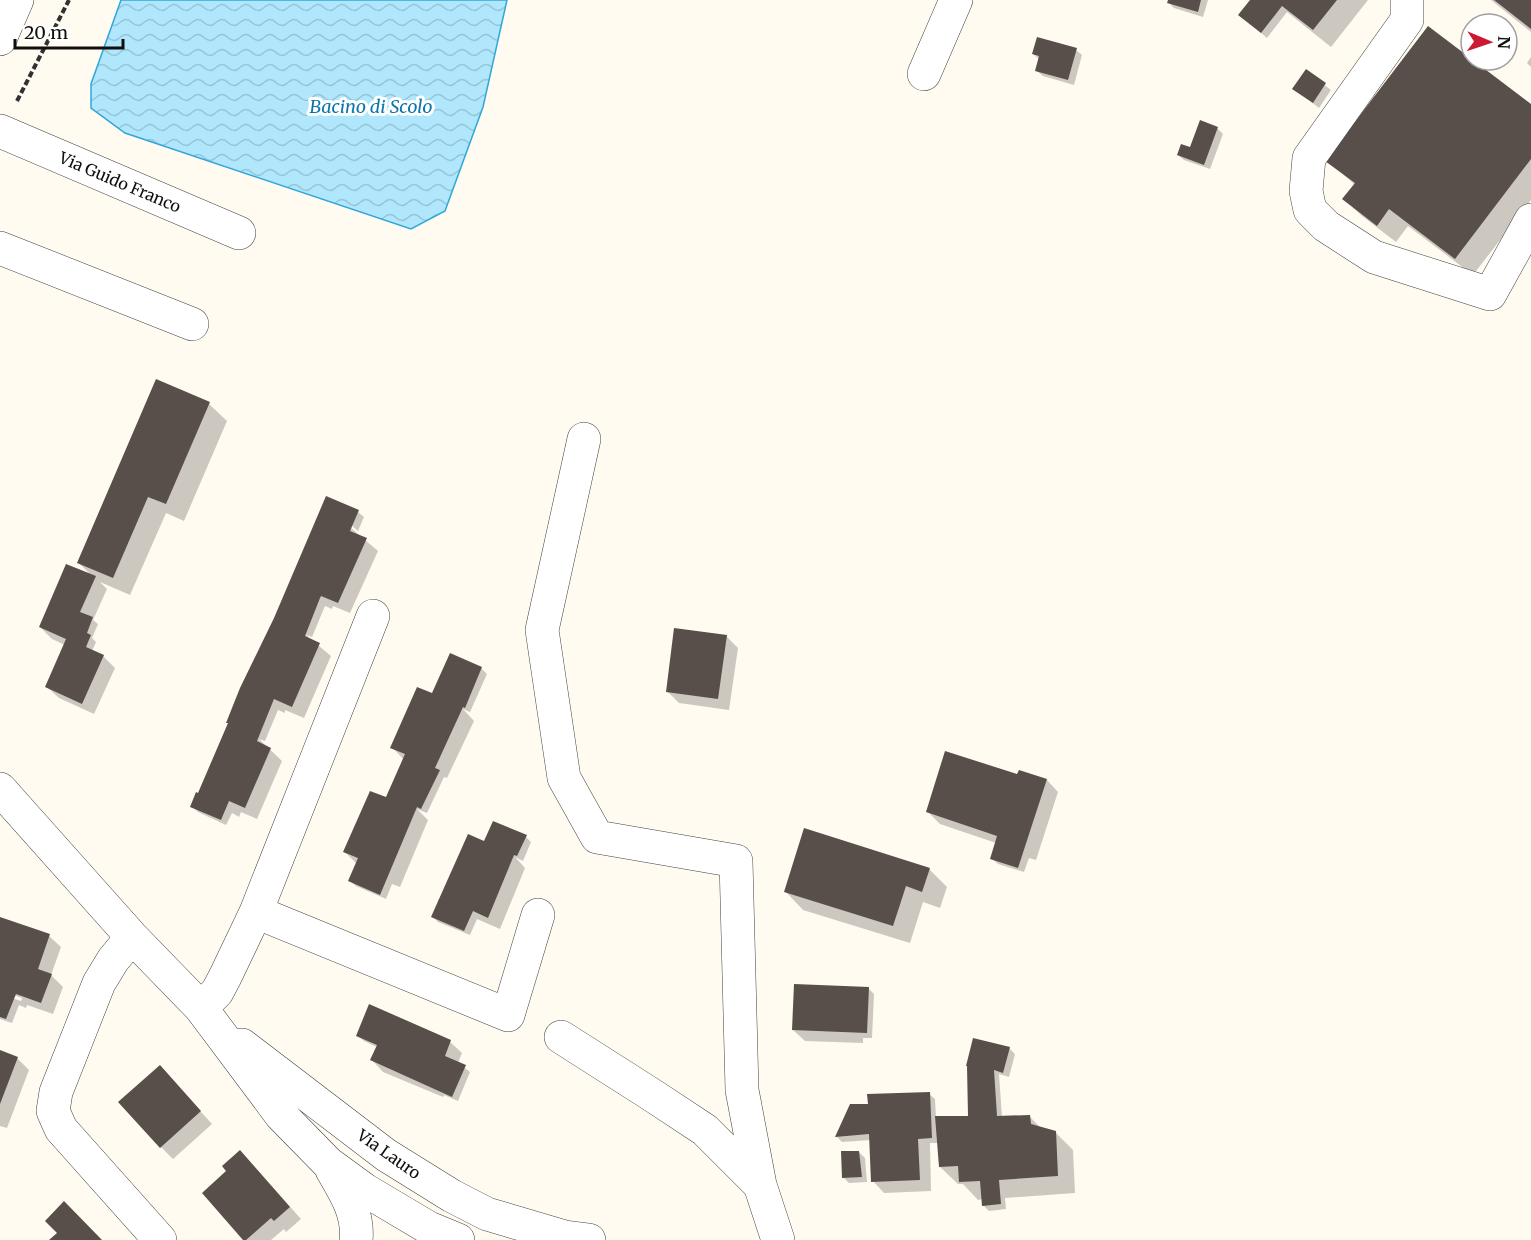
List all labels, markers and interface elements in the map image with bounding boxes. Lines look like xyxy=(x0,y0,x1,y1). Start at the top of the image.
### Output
scale bar xyxy=(15,12,123,50)
north arrow xyxy=(1459,12,1519,72)
text: 20 m xyxy=(24,21,68,44)
text: N xyxy=(1494,36,1514,50)
water label: Bacino di Scolo xyxy=(310,95,432,118)
street label: Via Guido Franco xyxy=(55,147,184,217)
street label: Via Lauro xyxy=(353,1124,425,1183)

